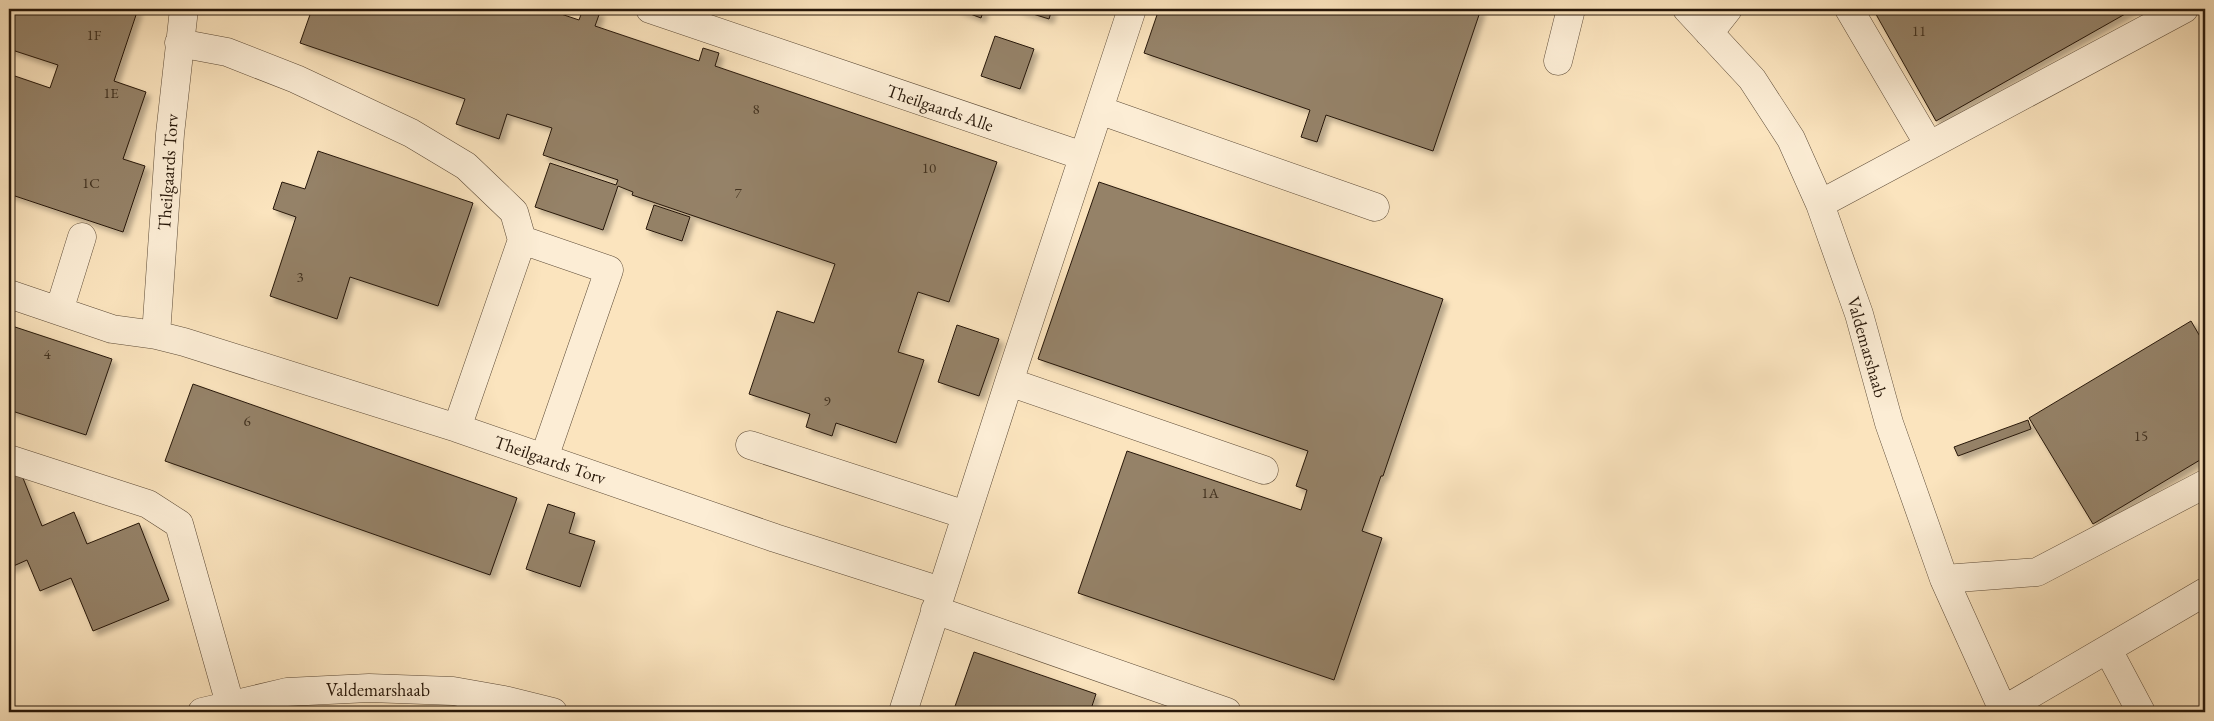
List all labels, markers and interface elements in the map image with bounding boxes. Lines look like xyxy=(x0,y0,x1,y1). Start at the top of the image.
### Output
house number: 11 xyxy=(1912,21,1926,40)
house number: 1F xyxy=(87,25,102,44)
street label: Theilgaards Alle xyxy=(883,78,997,137)
house number: 1E xyxy=(103,83,119,102)
house number: 8 xyxy=(752,99,760,118)
street label: Theilgaards Torv xyxy=(152,113,183,231)
house number: 10 xyxy=(922,158,936,177)
house number: 1C xyxy=(82,173,100,192)
house number: 7 xyxy=(734,183,742,202)
house number: 3 xyxy=(296,267,304,286)
street label: Valdemarshaab xyxy=(1842,294,1893,400)
house number: 4 xyxy=(43,344,51,363)
house number: 9 xyxy=(823,391,831,410)
house number: 6 xyxy=(243,411,251,430)
house number: 15 xyxy=(2134,426,2148,445)
street label: Theilgaards Torv xyxy=(491,430,609,489)
house number: 1A xyxy=(1201,483,1219,502)
street label: Valdemarshaab xyxy=(326,678,430,701)

